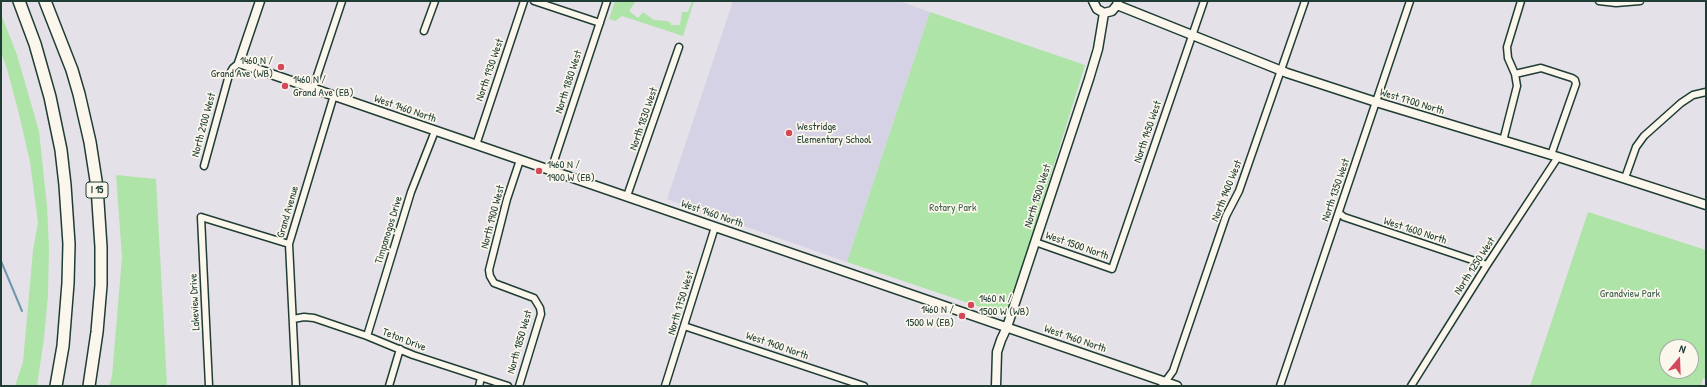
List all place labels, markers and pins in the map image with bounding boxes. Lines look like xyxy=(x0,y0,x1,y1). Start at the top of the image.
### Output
place label: 1460 N / Grand Ave (WB) xyxy=(211,54,273,80)
marker: 1460 N / Grand Ave (WB) xyxy=(276,62,286,72)
place label: 1460 N / Grand Ave (EB) xyxy=(293,73,353,99)
marker: 1460 N / Grand Ave (EB) xyxy=(280,81,290,91)
place label: Westridge Elementary School xyxy=(797,120,871,146)
marker: Westridge Elementary School xyxy=(784,128,794,138)
place label: 1460 N / 1900 W (EB) xyxy=(547,158,595,184)
marker: 1460 N / 1900 W (EB) xyxy=(534,166,544,176)
place label: 1460 N / 1500 W (WB) xyxy=(979,292,1029,318)
marker: 1460 N / 1500 W (WB) xyxy=(966,300,976,310)
place label: 1460 N / 1500 W (EB) xyxy=(906,303,954,329)
marker: 1460 N / 1500 W (EB) xyxy=(957,311,967,321)

